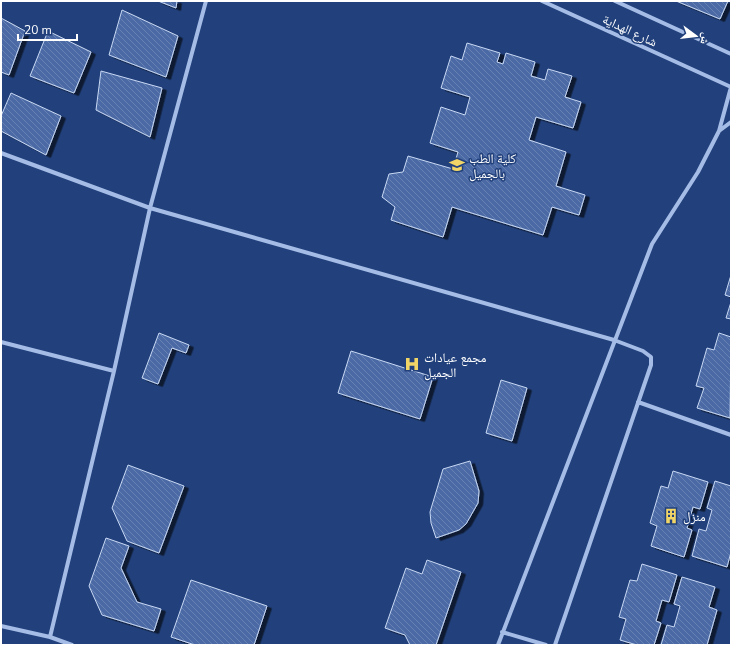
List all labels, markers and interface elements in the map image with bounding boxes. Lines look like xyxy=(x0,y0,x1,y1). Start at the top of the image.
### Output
street label: شارع الهداية xyxy=(599,10,660,51)
scale bar xyxy=(18,16,77,42)
north arrow xyxy=(676,16,716,56)
text: 20 m xyxy=(24,22,52,38)
text: ش xyxy=(696,31,714,46)
place label: كلية الطب بالجميل xyxy=(469,150,517,183)
school or university icon: كلية الطب بالجميل xyxy=(448,156,466,174)
place label: مجمع عيادات الجميل xyxy=(424,349,487,382)
hospital icon: مجمع عيادات الجميل xyxy=(403,355,421,373)
building icon: منزل xyxy=(662,507,680,525)
place label: منزل xyxy=(683,508,706,526)

